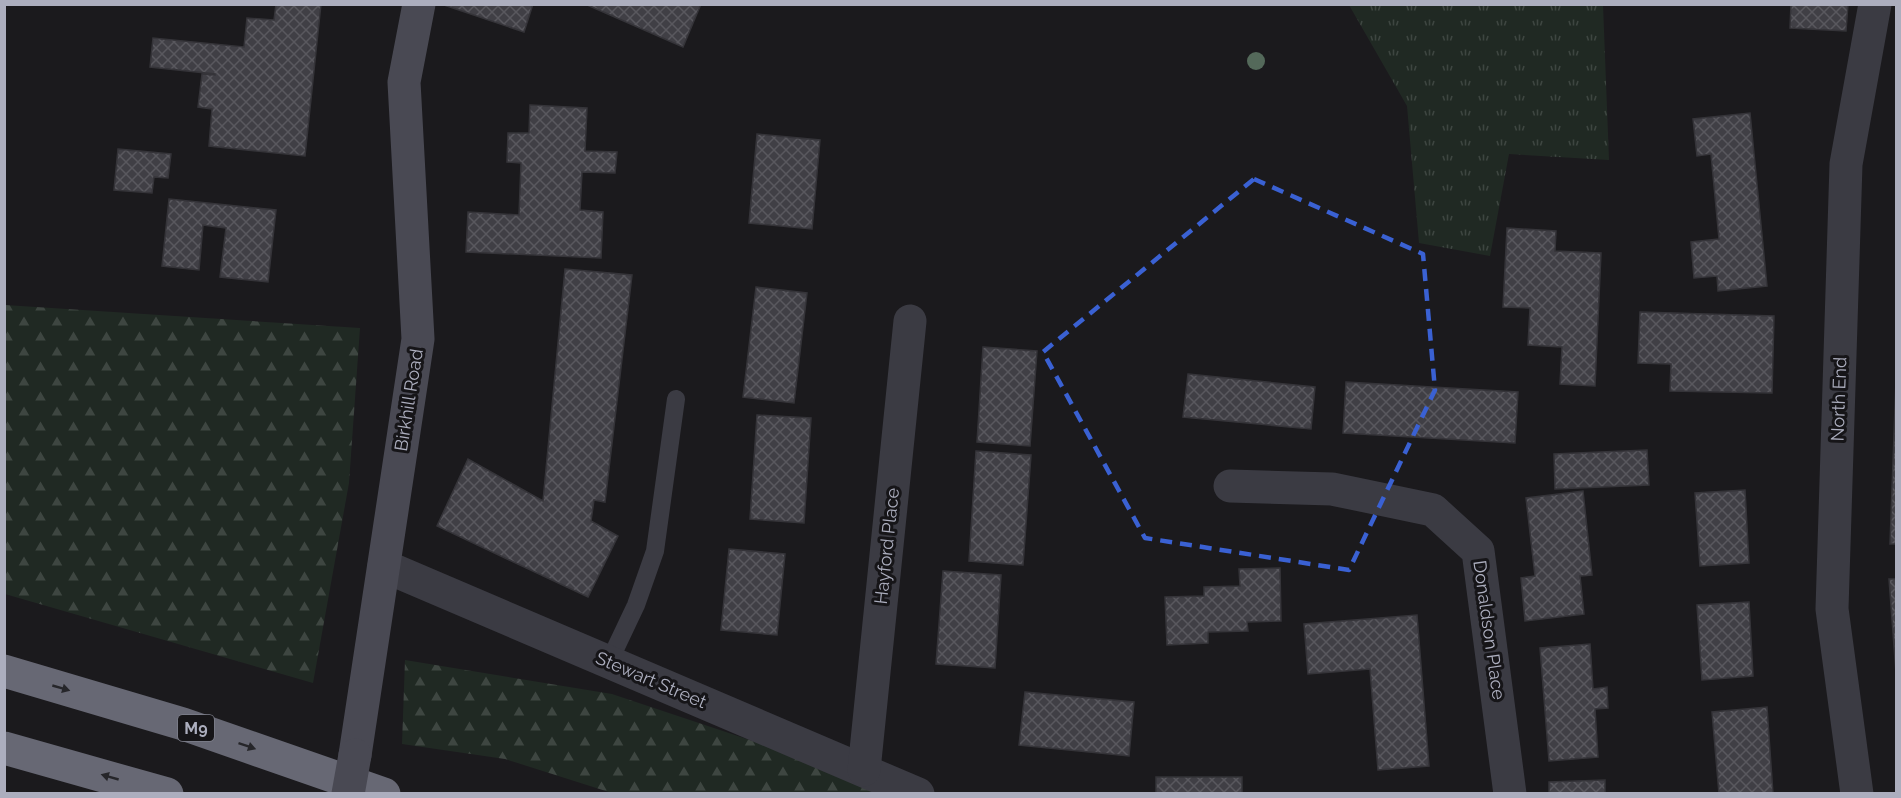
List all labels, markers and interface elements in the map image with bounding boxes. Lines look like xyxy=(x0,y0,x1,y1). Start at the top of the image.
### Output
street label: Birkhill Road xyxy=(390,347,427,453)
street label: North End xyxy=(1827,356,1850,442)
street label: Hayford Place xyxy=(870,486,903,605)
street label: Donaldson Place xyxy=(1469,559,1510,701)
street label: Stewart Street xyxy=(593,647,710,712)
one-way arrow xyxy=(52,684,70,693)
road number: M9 xyxy=(178,715,214,741)
one-way arrow xyxy=(238,741,256,751)
one-way arrow xyxy=(101,772,119,782)

